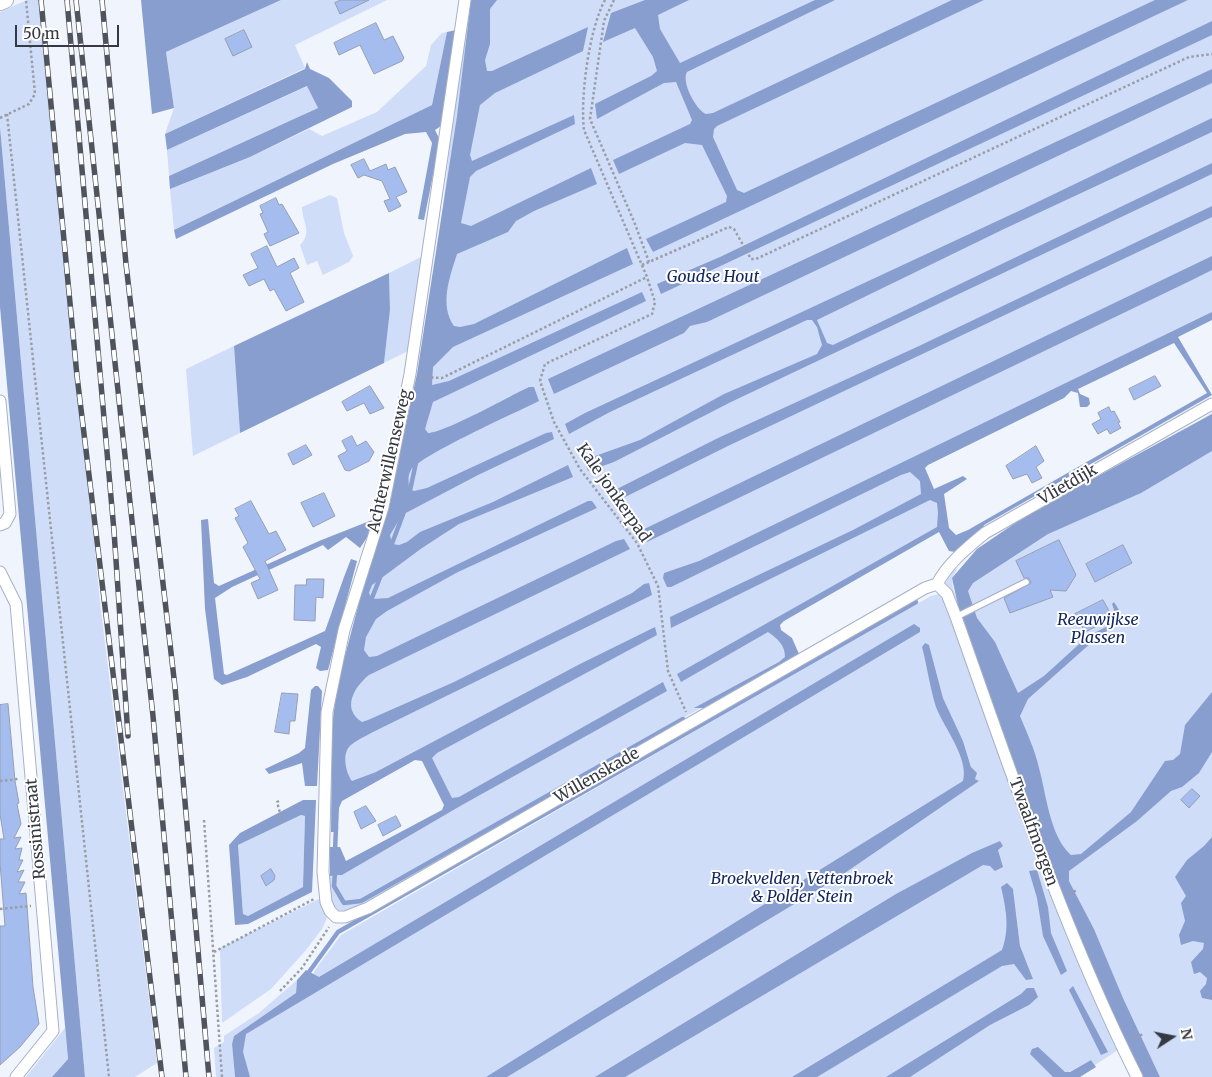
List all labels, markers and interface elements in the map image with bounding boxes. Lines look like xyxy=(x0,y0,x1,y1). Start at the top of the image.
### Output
scale bar xyxy=(18,15,121,47)
text: 50 m xyxy=(23,24,60,43)
park label: Goudse Hout xyxy=(667,267,759,287)
street label: Achterwillenseweg xyxy=(364,387,416,535)
street label: Kale jonkerpad xyxy=(572,440,654,546)
street label: Vlietdijk xyxy=(1035,461,1101,509)
park label: Reeuwijkse Plassen xyxy=(1057,610,1139,648)
street label: Willenskade xyxy=(551,744,643,808)
street label: Twaalfmorgen xyxy=(1004,775,1062,889)
street label: Rossinistraat xyxy=(22,778,50,880)
park label: Broekvelden, Vettenbroek & Polder Stein xyxy=(711,869,893,907)
north arrow xyxy=(1147,1012,1197,1062)
text: N xyxy=(1177,1027,1197,1041)

